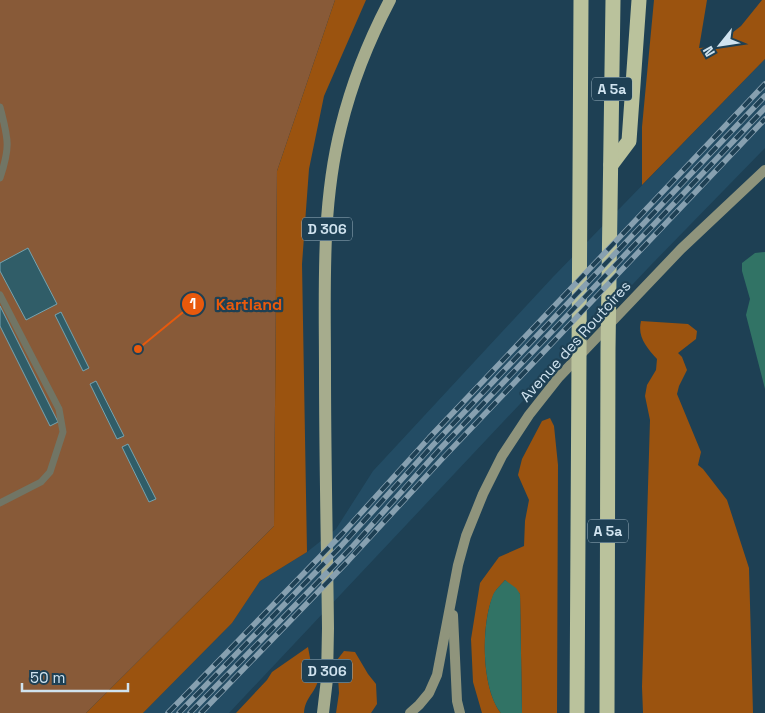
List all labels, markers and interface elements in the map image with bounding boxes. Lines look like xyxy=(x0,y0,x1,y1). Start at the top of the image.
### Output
north arrow xyxy=(695,20,745,70)
text: N xyxy=(699,43,719,60)
road number: A 5a xyxy=(592,78,632,100)
road number: D 306 xyxy=(302,218,352,240)
street label: Avenue des Routoires xyxy=(515,276,635,406)
callout: Kartland xyxy=(181,288,292,319)
text: 1 xyxy=(190,294,196,313)
text: Kartland xyxy=(216,294,282,315)
road number: A 5a xyxy=(588,520,628,542)
road number: D 306 xyxy=(302,659,352,682)
scale bar xyxy=(22,660,129,692)
text: 50 m xyxy=(30,668,65,687)

